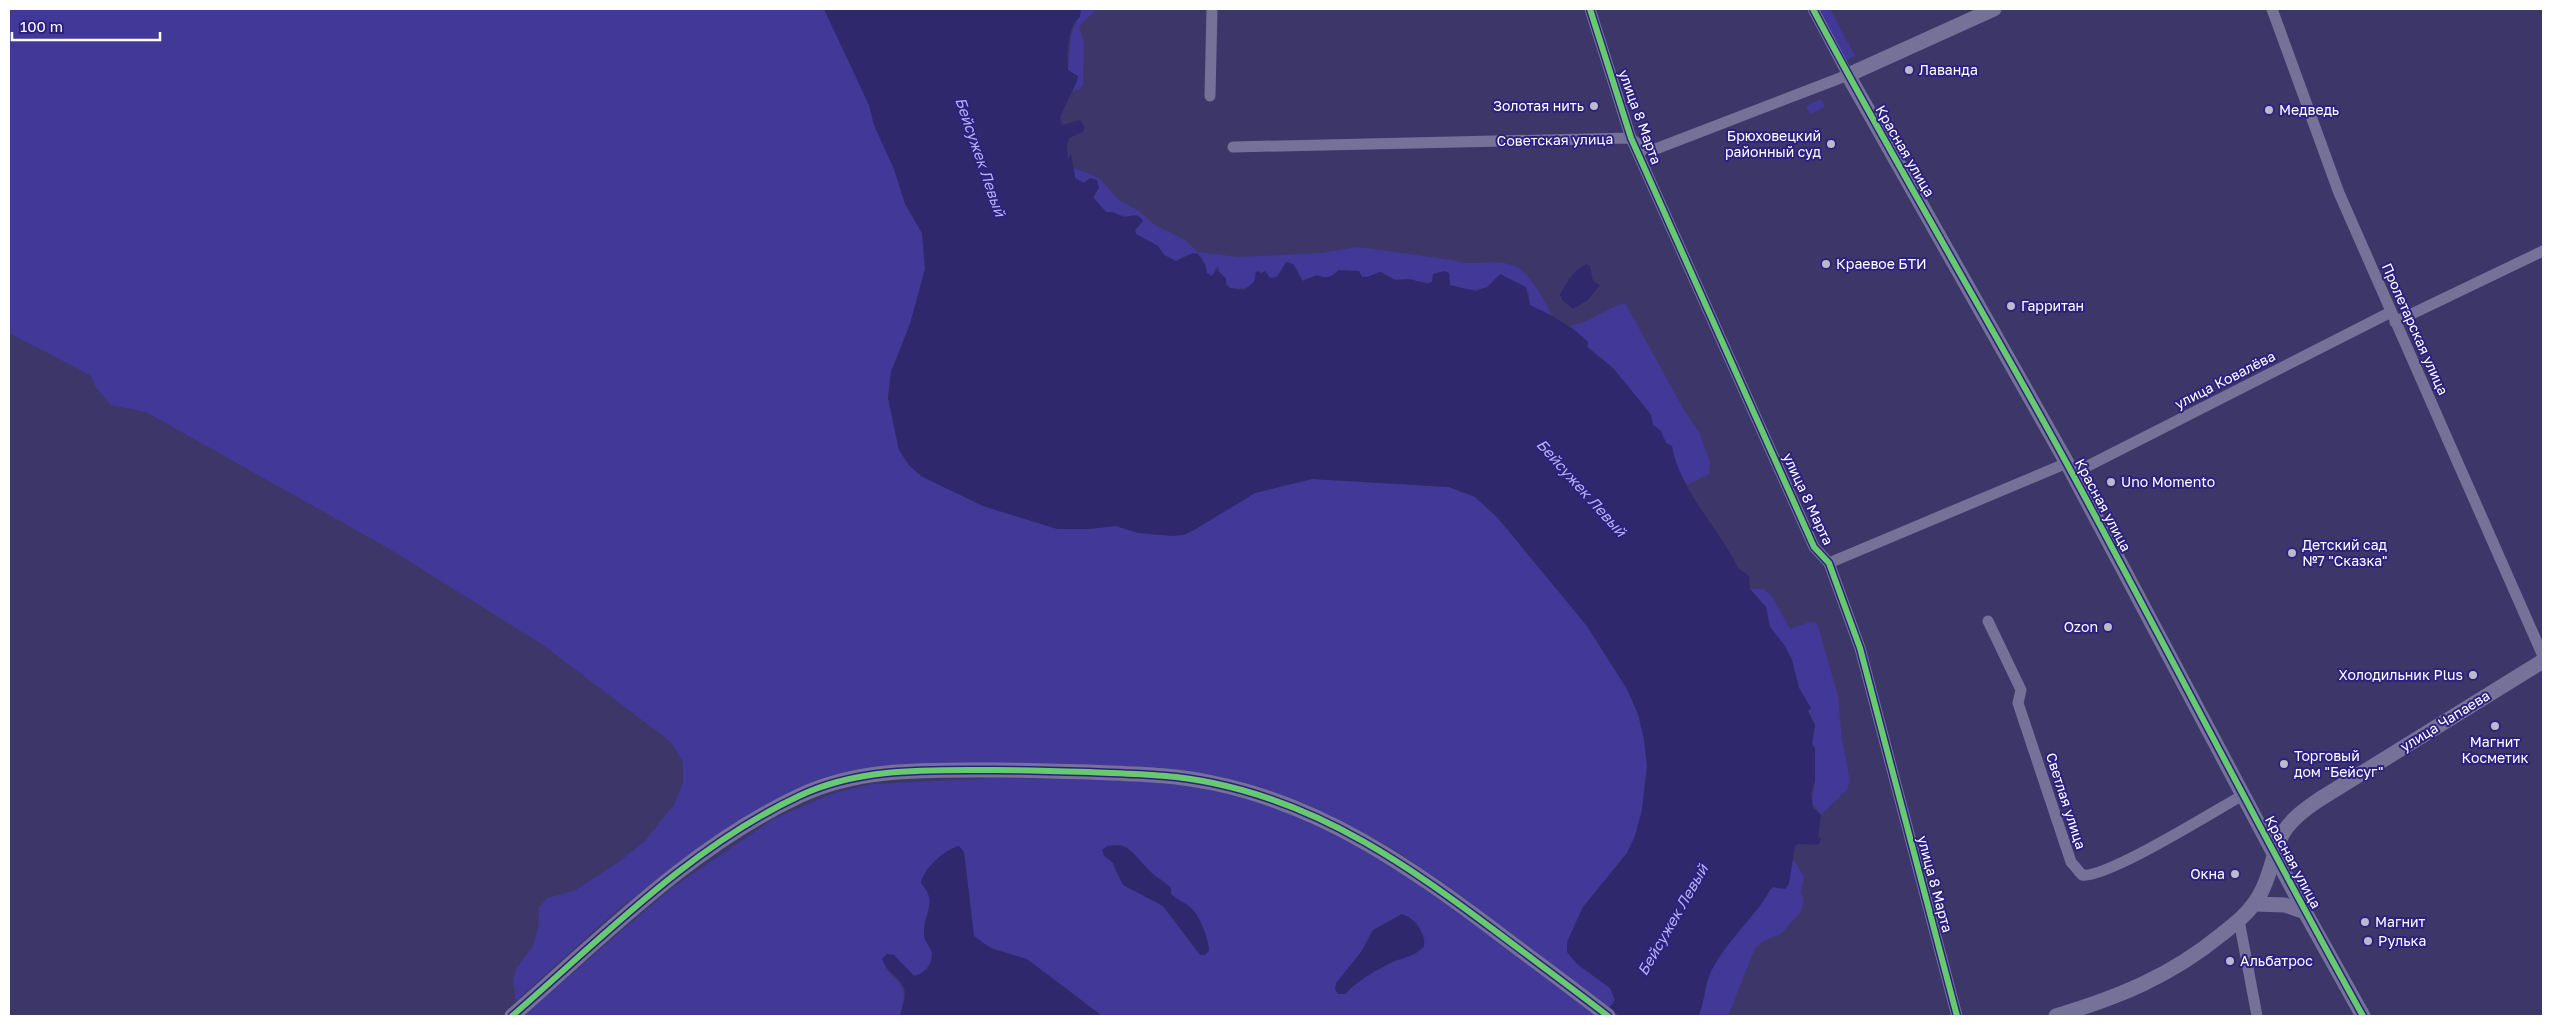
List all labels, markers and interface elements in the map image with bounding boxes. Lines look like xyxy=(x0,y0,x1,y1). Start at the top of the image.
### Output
scale bar xyxy=(12,10,160,42)
text: 100 m xyxy=(20,17,63,35)
place label: Лаванда xyxy=(1919,61,1978,78)
marker: Лаванда xyxy=(1903,64,1915,76)
street label: улица 8 Марта xyxy=(1615,67,1665,166)
water label: Бейсужек Левый xyxy=(951,95,1010,220)
place label: Золотая нить xyxy=(1493,97,1584,114)
marker: Золотая нить xyxy=(1588,100,1600,112)
place label: Медведь xyxy=(2279,101,2339,118)
street label: Красная улица xyxy=(1872,102,1939,200)
marker: Медведь xyxy=(2263,104,2275,116)
place label: Брюховецкий районный суд xyxy=(1725,127,1822,160)
street label: Советская улица xyxy=(1497,130,1613,149)
marker: Брюховецкий районный суд xyxy=(1825,138,1837,150)
place label: Краевое БТИ xyxy=(1836,255,1927,272)
marker: Краевое БТИ xyxy=(1820,258,1832,270)
street label: Пролетарская улица xyxy=(2379,260,2452,397)
place label: Гарритан xyxy=(2021,297,2084,314)
marker: Гарритан xyxy=(2005,300,2017,312)
street label: улица Ковалёва xyxy=(2172,347,2278,412)
water label: Бейсужек Левый xyxy=(1532,435,1631,541)
street label: улица 8 Марта xyxy=(1780,450,1837,547)
street label: Красная улица xyxy=(2072,455,2135,554)
place label: Uno Momento xyxy=(2121,473,2215,490)
marker: Uno Momento xyxy=(2105,476,2117,488)
place label: Детский сад №7 "Сказка" xyxy=(2302,536,2388,569)
marker: Детский сад №7 "Сказка" xyxy=(2286,547,2298,559)
place label: Ozon xyxy=(2064,618,2098,635)
marker: Ozon xyxy=(2102,621,2114,633)
place label: Холодильник Plus xyxy=(2339,666,2463,683)
marker: Холодильник Plus xyxy=(2467,669,2479,681)
street label: улица Чапаева xyxy=(2397,686,2493,755)
marker: Магнит Косметик xyxy=(2489,720,2501,732)
place label: Магнит Косметик xyxy=(2461,733,2529,766)
place label: Торговый дом "Бейсуг" xyxy=(2294,747,2384,780)
street label: Светлая улица xyxy=(2043,751,2090,851)
marker: Торговый дом "Бейсуг" xyxy=(2278,758,2290,770)
street label: Красная улица xyxy=(2262,812,2325,911)
street label: улица 8 Марта xyxy=(1914,834,1957,934)
water label: Бейсужек Левый xyxy=(1633,860,1712,979)
place label: Окна xyxy=(2190,865,2225,882)
marker: Окна xyxy=(2229,868,2241,880)
place label: Магнит xyxy=(2375,913,2425,930)
marker: Магнит xyxy=(2359,916,2371,928)
place label: Рулька xyxy=(2378,932,2426,949)
marker: Рулька xyxy=(2362,935,2374,947)
place label: Альбатрос xyxy=(2240,952,2313,969)
marker: Альбатрос xyxy=(2224,955,2236,967)

